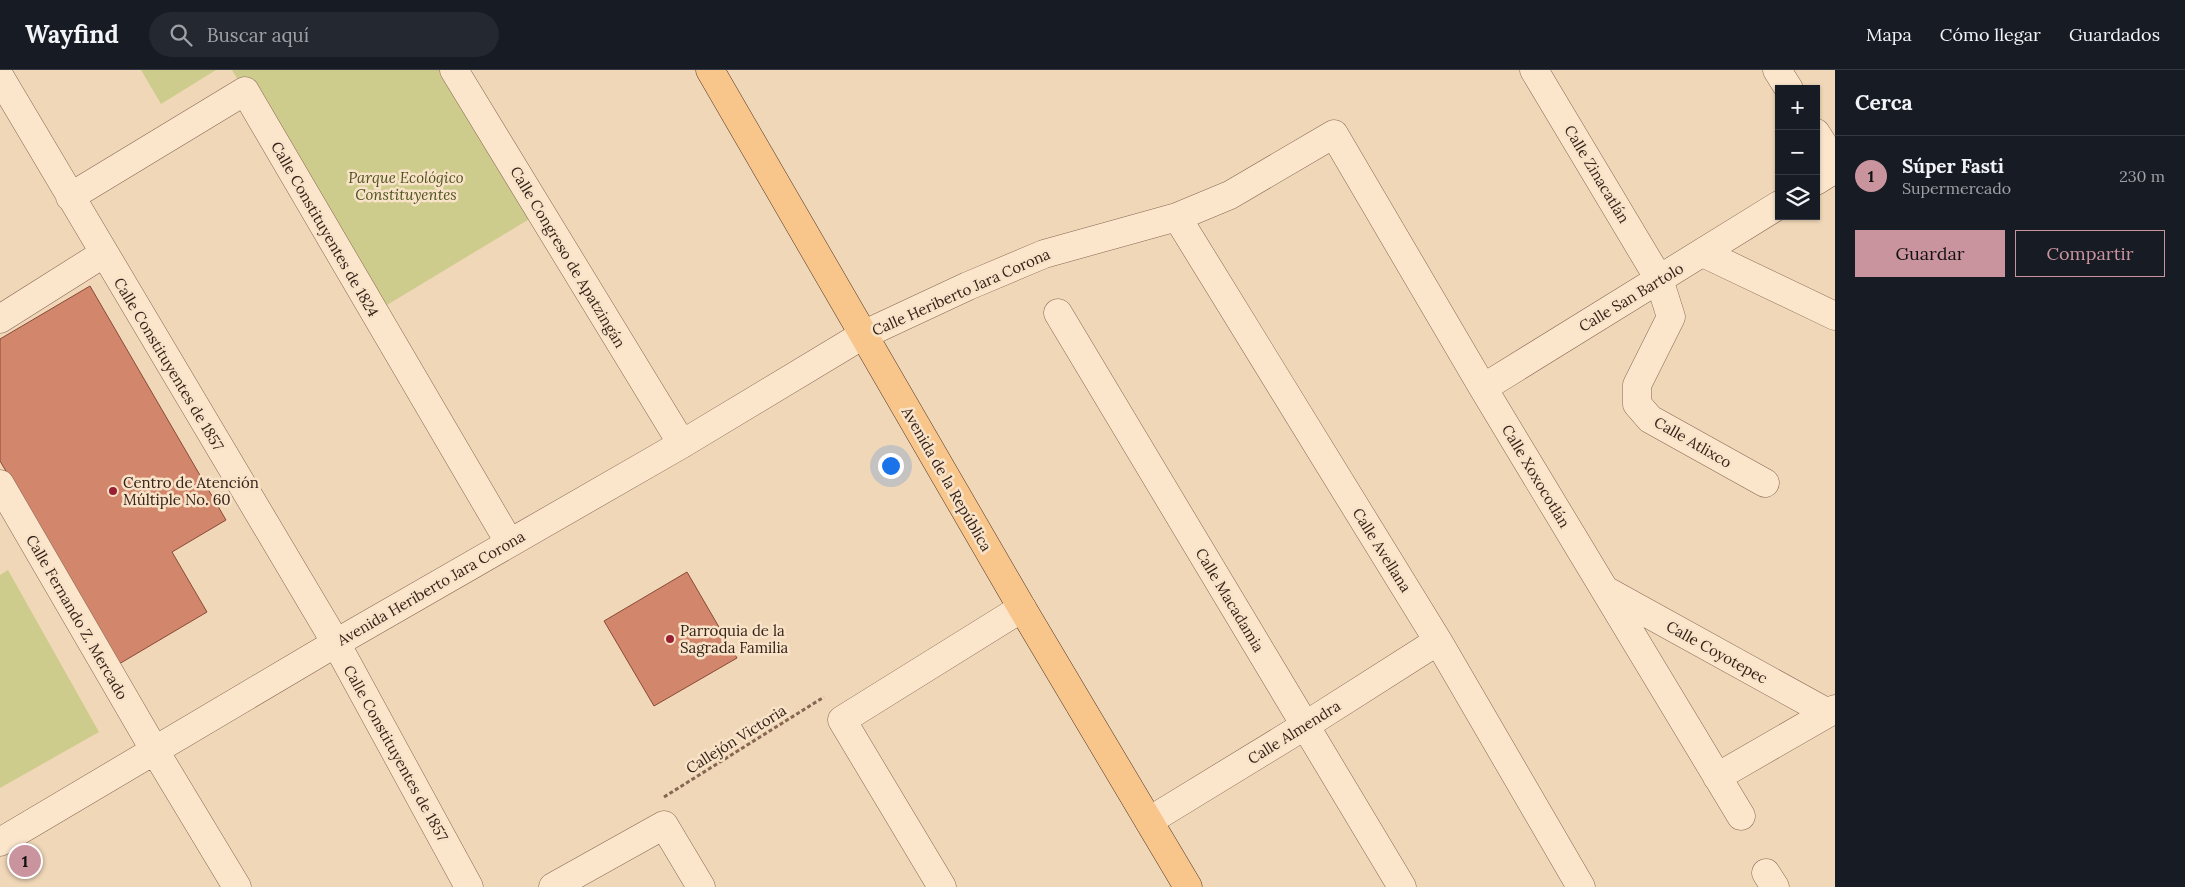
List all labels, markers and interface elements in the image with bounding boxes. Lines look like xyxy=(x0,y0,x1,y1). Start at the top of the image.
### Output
search box xyxy=(149,12,499,57)
text: Wayfind xyxy=(25,19,119,50)
icon: search xyxy=(167,21,195,49)
text: Buscar aquí xyxy=(207,23,309,47)
text: Mapa xyxy=(1866,23,1912,46)
text: Cómo llegar xyxy=(1940,23,2041,46)
text: Guardados xyxy=(2069,23,2160,46)
map controls xyxy=(1775,85,1820,220)
button: + xyxy=(1775,85,1820,130)
text: Cerca xyxy=(1855,89,1913,116)
street label: Calle Zinacatlán xyxy=(1560,122,1634,226)
button: − xyxy=(1775,130,1820,175)
street label: Calle Constituyentes de 1824 xyxy=(267,138,383,320)
text: Súper Fasti xyxy=(1902,154,2004,178)
street label: Calle Congreso de Apatzingán xyxy=(506,163,630,351)
text: 1 xyxy=(1868,166,1874,186)
text: 230 m xyxy=(2119,166,2165,186)
park label: Parque Ecológico Constituyentes xyxy=(348,168,464,204)
button: layers xyxy=(1775,175,1820,220)
text: Supermercado xyxy=(1902,178,2011,198)
button: Guardar xyxy=(1855,230,2005,277)
button: Compartir xyxy=(2015,230,2165,277)
street label: Calle Heriberto Jara Corona xyxy=(869,244,1053,340)
street label: Calle San Bartolo xyxy=(1575,258,1687,336)
street label: Calle Constituyentes de 1857 xyxy=(110,274,228,454)
street label: Avenida de la República xyxy=(897,403,996,555)
street label: Calle Atlixco xyxy=(1651,412,1735,472)
street label: Calle Xoxocotlán xyxy=(1498,421,1574,531)
your location xyxy=(878,453,904,479)
place label: Centro de Atención Múltiple No. 60 xyxy=(123,473,259,509)
marker: Centro de Atención Múltiple No. 60 xyxy=(107,485,119,497)
street label: Calle Avellana xyxy=(1349,504,1416,596)
street label: Avenida Heriberto Jara Corona xyxy=(333,526,528,650)
street label: Calle Fernando Z. Mercado xyxy=(22,531,132,703)
street label: Calle Macadamia xyxy=(1192,545,1269,656)
street label: Calle Coyotepec xyxy=(1663,616,1771,688)
place label: Parroquia de la Sagrada Familia xyxy=(680,621,789,657)
marker: Parroquia de la Sagrada Familia xyxy=(664,633,676,645)
street label: Calle Constituyentes de 1857 xyxy=(340,662,452,844)
street label: Calle Almendra xyxy=(1244,696,1344,768)
street label: Callejón Victoria xyxy=(682,700,790,778)
pin: 1 xyxy=(9,842,41,880)

